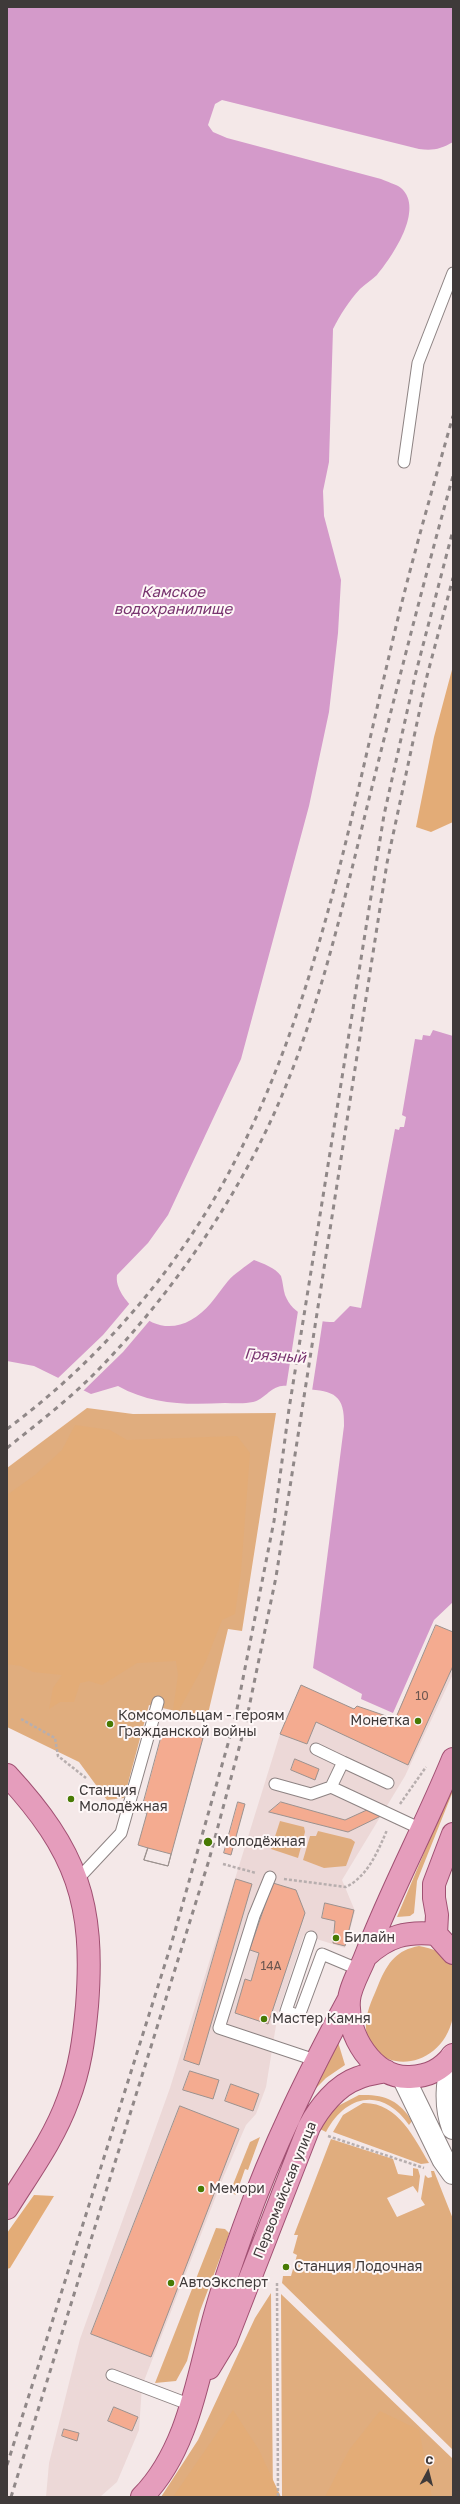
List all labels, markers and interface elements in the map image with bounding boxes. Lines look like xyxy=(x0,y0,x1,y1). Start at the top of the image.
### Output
water label: Камское водохранилище xyxy=(114,583,232,618)
water label: Грязный xyxy=(244,1345,306,1367)
house number: 10 xyxy=(415,1689,429,1703)
place label: Комсомольцам - героям Гражданской войны xyxy=(118,1708,285,1740)
place label: Монетка xyxy=(350,1713,410,1729)
marker: Монетка xyxy=(413,1716,423,1726)
marker: Комсомольцам - героям Гражданской войны xyxy=(105,1719,115,1729)
place label: Станция Молодёжная xyxy=(79,1783,168,1816)
marker: Станция Молодёжная xyxy=(66,1794,76,1804)
place label: Молодёжная xyxy=(217,1834,306,1850)
marker: Молодёжная xyxy=(202,1836,214,1848)
place label: Билайн xyxy=(344,1930,395,1946)
marker: Билайн xyxy=(331,1933,341,1943)
house number: 14А xyxy=(260,1959,282,1973)
place label: Мастер Камня xyxy=(272,2011,371,2027)
marker: Мастер Камня xyxy=(259,2014,269,2024)
street label: Первомайская улица xyxy=(250,2119,320,2261)
place label: Мемори xyxy=(209,2181,265,2197)
marker: Мемори xyxy=(196,2184,206,2194)
place label: Станция Лодочная xyxy=(294,2259,423,2275)
marker: Станция Лодочная xyxy=(281,2262,291,2272)
place label: АвтоЭксперт xyxy=(179,2275,268,2291)
marker: АвтоЭксперт xyxy=(166,2278,176,2288)
north arrow xyxy=(408,2452,448,2492)
text: С xyxy=(425,2453,434,2467)

